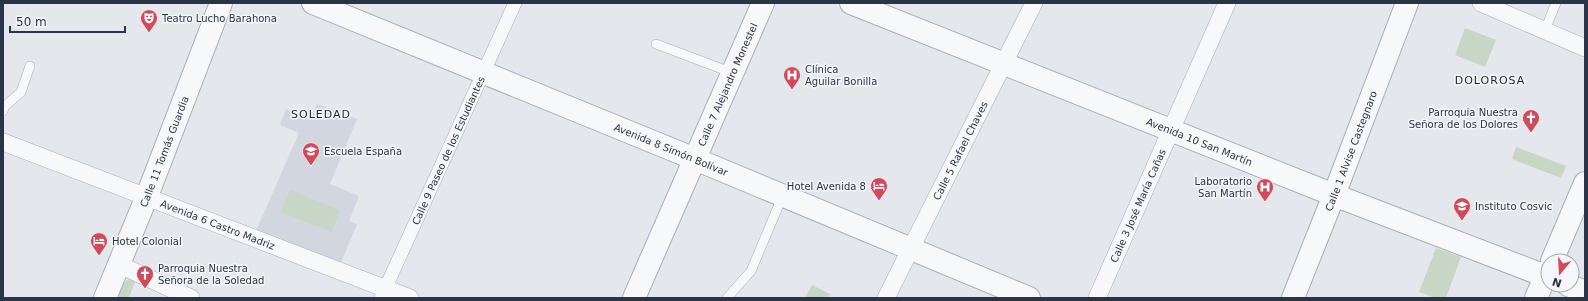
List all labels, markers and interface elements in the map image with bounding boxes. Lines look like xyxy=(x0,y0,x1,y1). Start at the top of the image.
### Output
scale bar xyxy=(10,8,125,34)
theatre icon: Teatro Lucho Barahona xyxy=(139,8,159,33)
place label: Teatro Lucho Barahona xyxy=(161,13,277,24)
text: 50 m xyxy=(16,15,47,29)
street label: Calle 7 Alejandro Monestel xyxy=(696,21,760,148)
place label: Clínica Aguilar Bonilla xyxy=(805,64,877,87)
hospital icon: Clínica Aguilar Bonilla xyxy=(782,65,802,90)
district label: DOLOROSA xyxy=(1455,74,1525,87)
street label: Calle 9 Paseo de los Estudiantes xyxy=(410,75,487,227)
street label: Calle 1 Alvise Castegnaro xyxy=(1323,89,1379,213)
street label: Calle 11 Tomás Guardia xyxy=(138,94,191,209)
street label: Calle 5 Rafael Chaves xyxy=(931,100,990,202)
place label: Parroquia Nuestra Señora de los Dolores xyxy=(1409,107,1518,130)
district label: SOLEDAD xyxy=(291,108,351,121)
church icon: Parroquia Nuestra Señora de los Dolores xyxy=(1521,108,1541,133)
street label: Avenida 10 San Martín xyxy=(1145,116,1254,168)
street label: Avenida 8 Simón Bolívar xyxy=(613,122,730,178)
school or university icon: Escuela España xyxy=(301,141,321,166)
place label: Escuela España xyxy=(324,146,402,157)
street label: Calle 3 José María Cañas xyxy=(1108,147,1168,264)
hotel icon: Hotel Avenida 8 xyxy=(869,176,889,201)
place label: Laboratorio San Martín xyxy=(1195,176,1252,199)
hospital icon: Laboratorio San Martín xyxy=(1255,177,1275,202)
place label: Hotel Avenida 8 xyxy=(787,181,866,192)
school or university icon: Instituto Cosvic xyxy=(1452,196,1472,221)
street label: Avenida 6 Castro Madriz xyxy=(159,198,276,252)
place label: Instituto Cosvic xyxy=(1475,201,1552,212)
hotel icon: Hotel Colonial xyxy=(89,231,109,256)
place label: Hotel Colonial xyxy=(112,236,182,247)
north arrow xyxy=(1540,253,1580,293)
place label: Parroquia Nuestra Señora de la Soledad xyxy=(158,263,264,286)
church icon: Parroquia Nuestra Señora de la Soledad xyxy=(135,264,155,289)
text: N xyxy=(1551,274,1563,290)

